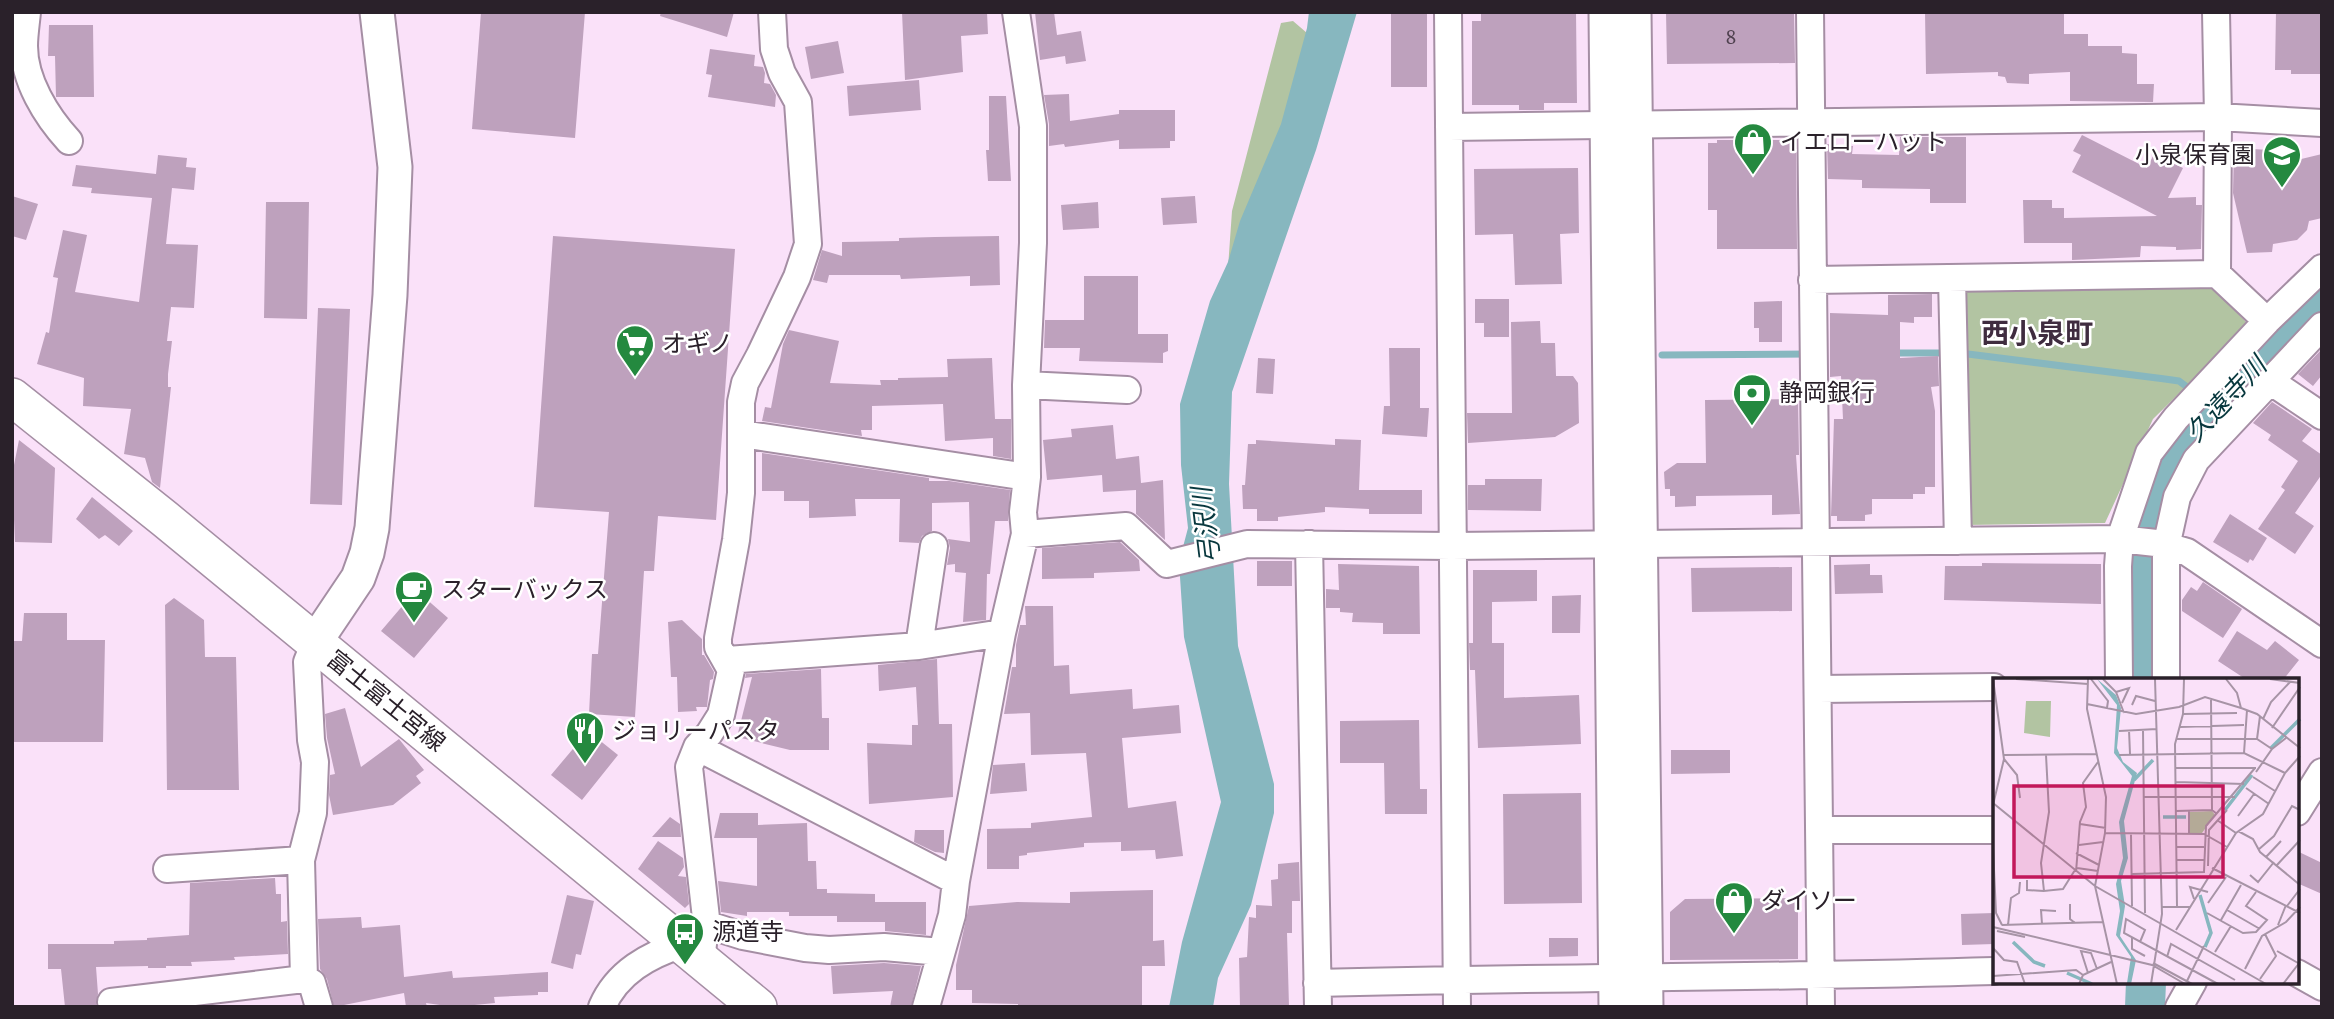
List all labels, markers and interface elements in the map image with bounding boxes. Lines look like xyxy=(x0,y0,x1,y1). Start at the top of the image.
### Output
house number: 8 xyxy=(1726,22,1736,51)
shop icon: イエローハット xyxy=(1732,121,1774,176)
place label: イエローハット xyxy=(1780,125,1947,158)
school or university icon: 小泉保育園 xyxy=(2261,134,2303,189)
place label: 小泉保育園 xyxy=(2135,138,2255,171)
district label: 西小泉町 xyxy=(1981,314,2093,352)
supermarket icon: オギノ xyxy=(614,323,656,378)
place label: オギノ xyxy=(662,327,733,360)
water label: 久遠寺川 xyxy=(2177,347,2277,449)
bank icon: 静岡銀行 xyxy=(1731,372,1773,427)
place label: 静岡銀行 xyxy=(1779,376,1875,409)
water label: 弓沢川 xyxy=(1183,482,1229,567)
cafe icon: スターバックス xyxy=(393,569,435,624)
place label: スターバックス xyxy=(441,573,608,606)
street label: 富士富士宮線 xyxy=(320,642,453,759)
inset map xyxy=(1993,678,2299,984)
restaurant icon: ジョリーパスタ xyxy=(564,710,606,765)
place label: ジョリーパスタ xyxy=(612,714,780,747)
shop icon: ダイソー xyxy=(1713,880,1755,935)
place label: ダイソー xyxy=(1761,884,1857,917)
bus stop icon: 源道寺 xyxy=(664,911,706,966)
place label: 源道寺 xyxy=(712,915,784,948)

